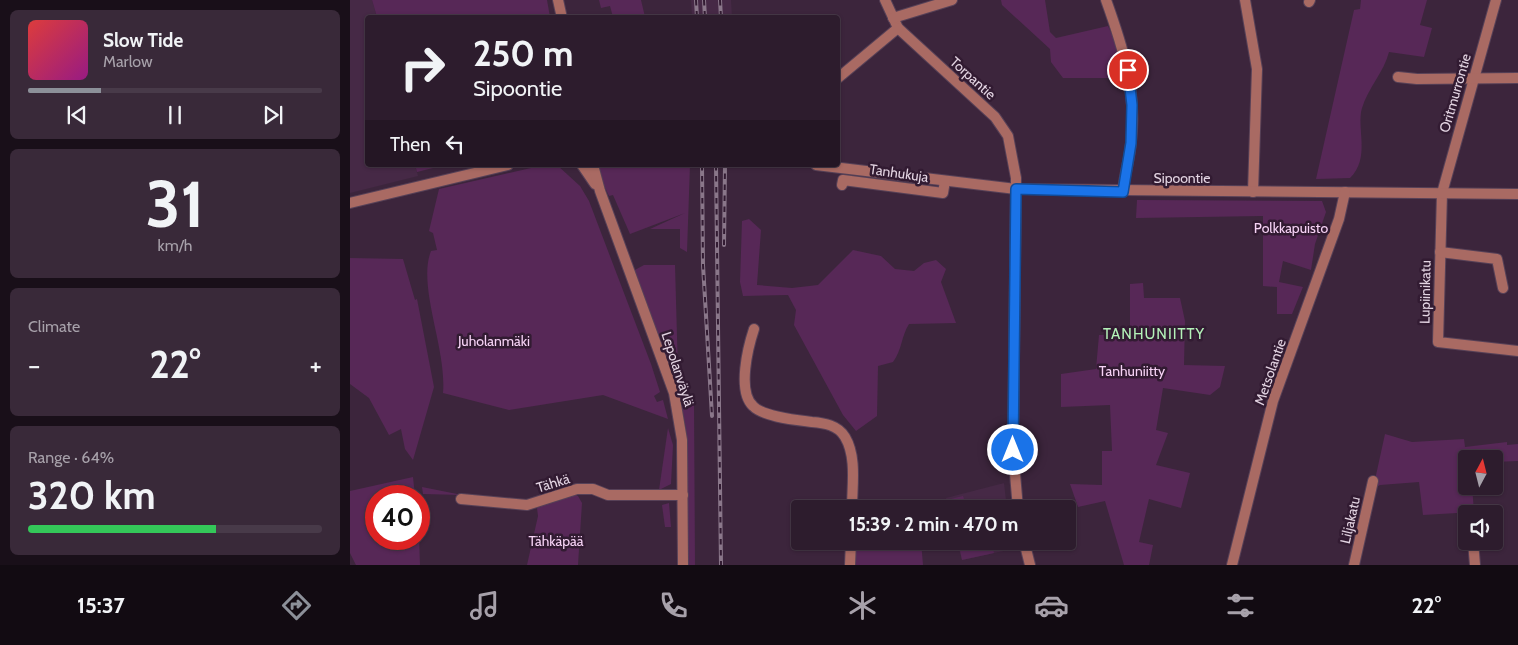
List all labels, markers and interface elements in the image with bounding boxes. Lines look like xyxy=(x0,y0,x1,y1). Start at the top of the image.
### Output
text: Slow Tide xyxy=(103,29,183,52)
text: 250 m xyxy=(473,32,573,75)
icon: right xyxy=(390,35,455,100)
pin xyxy=(1107,49,1149,91)
street label: Oritmurrontie xyxy=(1435,51,1475,135)
text: Marlow xyxy=(103,52,153,71)
street label: Torpantie xyxy=(946,53,1000,103)
icon: arrive xyxy=(1114,56,1142,84)
text: Sipoontie xyxy=(473,75,562,102)
icon: previous xyxy=(63,101,91,129)
icon: pause xyxy=(161,101,189,129)
icon: next xyxy=(259,101,287,129)
icon: left xyxy=(441,130,469,158)
text: Then xyxy=(390,133,431,156)
street label: Tanhukuja xyxy=(868,160,930,186)
text: 31 xyxy=(145,164,205,243)
street label: Sipoontie xyxy=(1154,169,1210,187)
park label: Polkkapuisto xyxy=(1254,219,1328,237)
text: km/h xyxy=(157,236,193,255)
street label: Lupiinikatu xyxy=(1415,260,1435,324)
text: Climate xyxy=(28,317,80,336)
district label: TANHUNIITTY xyxy=(1103,325,1205,343)
street label: Lepolanväylä xyxy=(657,329,699,409)
park label: Juholanmäki xyxy=(457,332,530,350)
street label: Metsolantie xyxy=(1250,336,1290,408)
text: 22° xyxy=(149,341,201,388)
text: − xyxy=(28,348,40,382)
text: + xyxy=(310,348,322,382)
park label: Tanhuniitty xyxy=(1099,362,1165,380)
position arrow xyxy=(986,423,1038,475)
text: Range · 64% xyxy=(28,448,114,467)
north arrow xyxy=(1458,450,1502,495)
map controls xyxy=(1458,450,1503,550)
street label: Tähkä xyxy=(534,469,572,497)
text: 320 km xyxy=(28,472,155,519)
speed limit sign: 40 xyxy=(365,485,430,550)
street label: Liljakatu xyxy=(1336,495,1364,545)
button: sound xyxy=(1458,505,1503,550)
text: 15:39 · 2 min · 470 m xyxy=(849,513,1018,536)
park label: Tähkäpää xyxy=(528,532,584,550)
icon: directions xyxy=(279,588,314,623)
icon: music xyxy=(467,588,502,623)
icon: phone xyxy=(656,588,691,623)
icon: climate xyxy=(845,588,880,623)
icon: car xyxy=(1034,588,1069,623)
icon: filters xyxy=(1223,588,1258,623)
text: 15:37 xyxy=(77,592,125,619)
text: 22° xyxy=(1411,592,1441,619)

